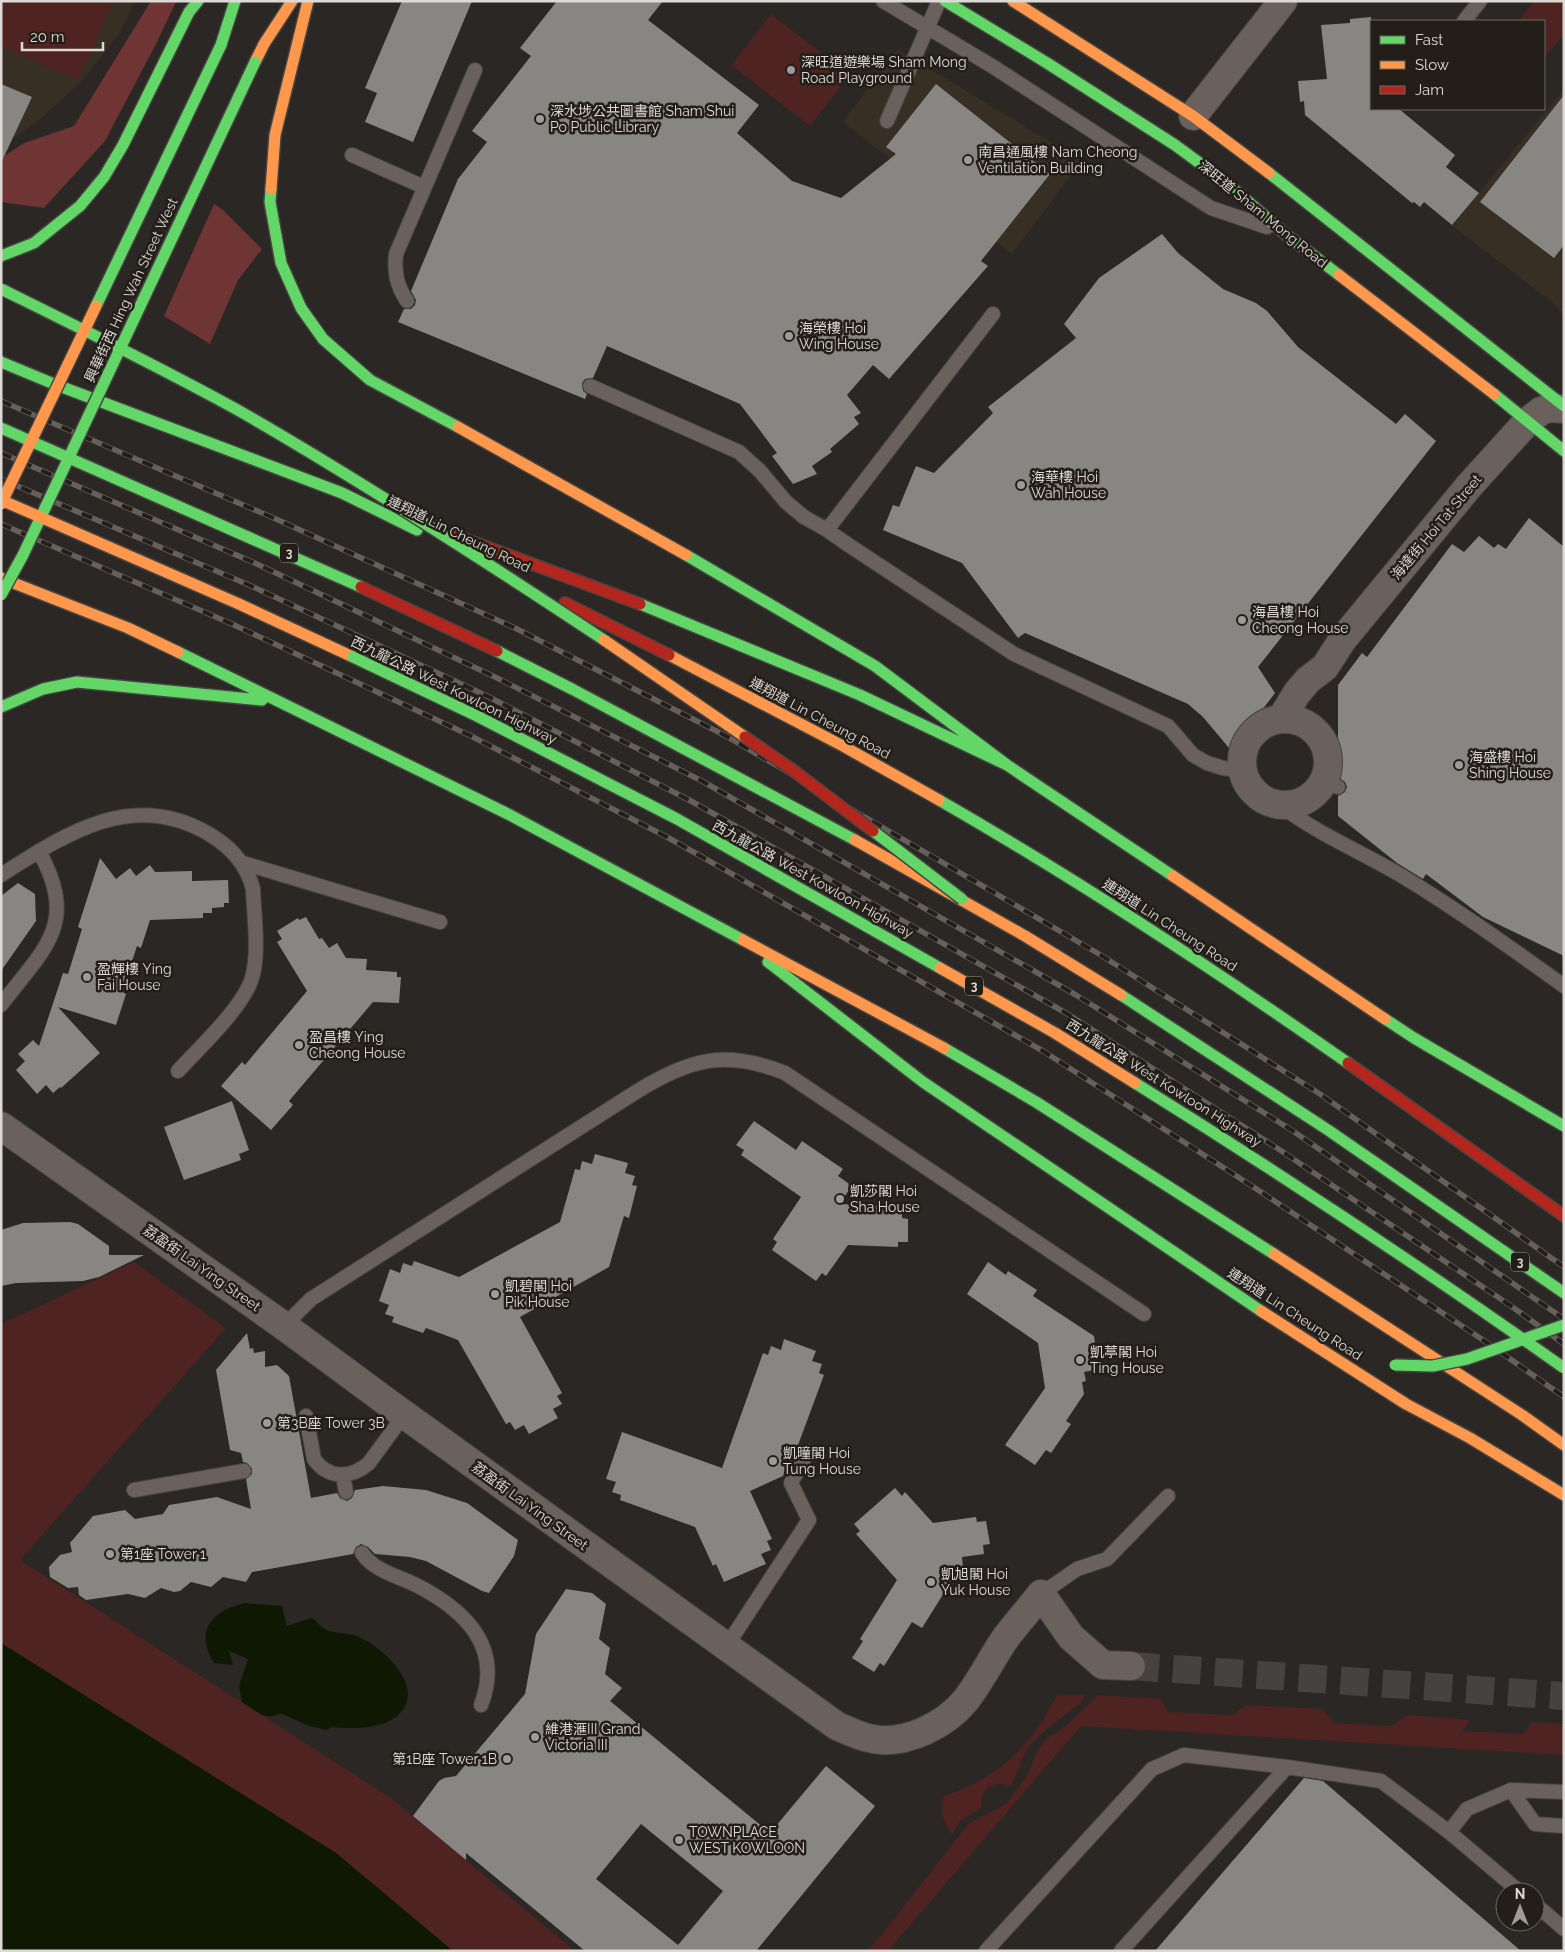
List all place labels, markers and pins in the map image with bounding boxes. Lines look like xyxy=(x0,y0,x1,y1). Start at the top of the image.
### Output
place label: 深旺道遊樂場 Sham Mong Road Playground xyxy=(801,54,967,86)
marker: 深旺道遊樂場 Sham Mong Road Playground xyxy=(785,64,797,76)
place label: 深水埗公共圖書館 Sham Shui Po Public Library xyxy=(550,103,734,135)
marker: 深水埗公共圖書館 Sham Shui Po Public Library xyxy=(534,113,546,125)
place label: 南昌通風樓 Nam Cheong Ventilation Building xyxy=(978,144,1138,176)
marker: 南昌通風樓 Nam Cheong Ventilation Building xyxy=(962,154,974,166)
place label: 海榮樓 Hoi Wing House xyxy=(799,320,879,352)
marker: 海榮樓 Hoi Wing House xyxy=(783,330,795,342)
place label: 海華樓 Hoi Wah House xyxy=(1031,469,1106,501)
marker: 海華樓 Hoi Wah House xyxy=(1015,479,1027,491)
place label: 海昌樓 Hoi Cheong House xyxy=(1252,604,1349,636)
marker: 海昌樓 Hoi Cheong House xyxy=(1236,614,1248,626)
place label: 海盛樓 Hoi Shing House xyxy=(1469,749,1551,781)
marker: 海盛樓 Hoi Shing House xyxy=(1453,759,1465,771)
place label: 盈輝樓 Ying Fai House xyxy=(97,961,172,993)
marker: 盈輝樓 Ying Fai House xyxy=(81,971,93,983)
place label: 盈昌樓 Ying Cheong House xyxy=(309,1029,406,1061)
marker: 盈昌樓 Ying Cheong House xyxy=(293,1039,305,1051)
place label: 凱莎閣 Hoi Sha House xyxy=(850,1183,920,1215)
marker: 凱莎閣 Hoi Sha House xyxy=(834,1193,846,1205)
place label: 凱碧閣 Hoi Pik House xyxy=(505,1278,572,1310)
marker: 凱碧閣 Hoi Pik House xyxy=(489,1288,501,1300)
place label: 凱葶閣 Hoi Ting House xyxy=(1090,1344,1164,1376)
marker: 凱葶閣 Hoi Ting House xyxy=(1074,1354,1086,1366)
place label: 第3B座 Tower 3B xyxy=(277,1415,385,1431)
marker: 第3B座 Tower 3B xyxy=(261,1417,273,1429)
place label: 凱曈閣 Hoi Tung House xyxy=(783,1445,861,1477)
marker: 凱曈閣 Hoi Tung House xyxy=(767,1455,779,1467)
place label: 第1座 Tower 1 xyxy=(120,1546,206,1562)
marker: 第1座 Tower 1 xyxy=(104,1548,116,1560)
place label: 凱旭閣 Hoi Yuk House xyxy=(941,1566,1010,1598)
marker: 凱旭閣 Hoi Yuk House xyxy=(925,1576,937,1588)
place label: 維港滙III Grand Victoria III xyxy=(545,1721,640,1753)
marker: 維港滙III Grand Victoria III xyxy=(529,1731,541,1743)
place label: 第1B座 Tower 1B xyxy=(392,1751,497,1767)
marker: 第1B座 Tower 1B xyxy=(501,1753,513,1765)
place label: TOWNPLACE WEST KOWLOON xyxy=(689,1824,805,1856)
marker: TOWNPLACE WEST KOWLOON xyxy=(673,1834,685,1846)

